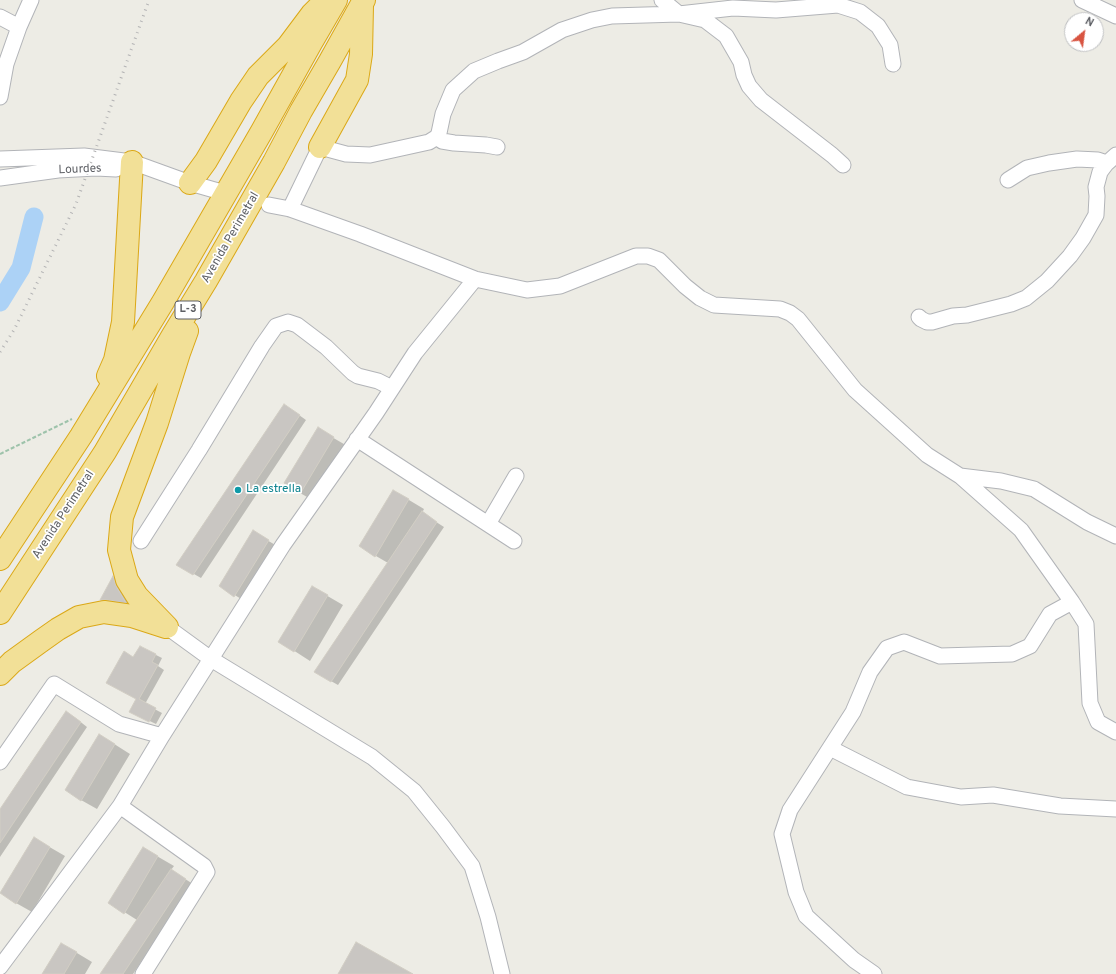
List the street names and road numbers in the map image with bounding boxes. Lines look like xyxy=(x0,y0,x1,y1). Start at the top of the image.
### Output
street label: Lourdes xyxy=(58,162,102,178)
street label: Avenida Perimetral xyxy=(199,190,263,286)
road number: L-3 xyxy=(175,301,201,319)
street label: Avenida Perimetral xyxy=(30,468,98,562)

